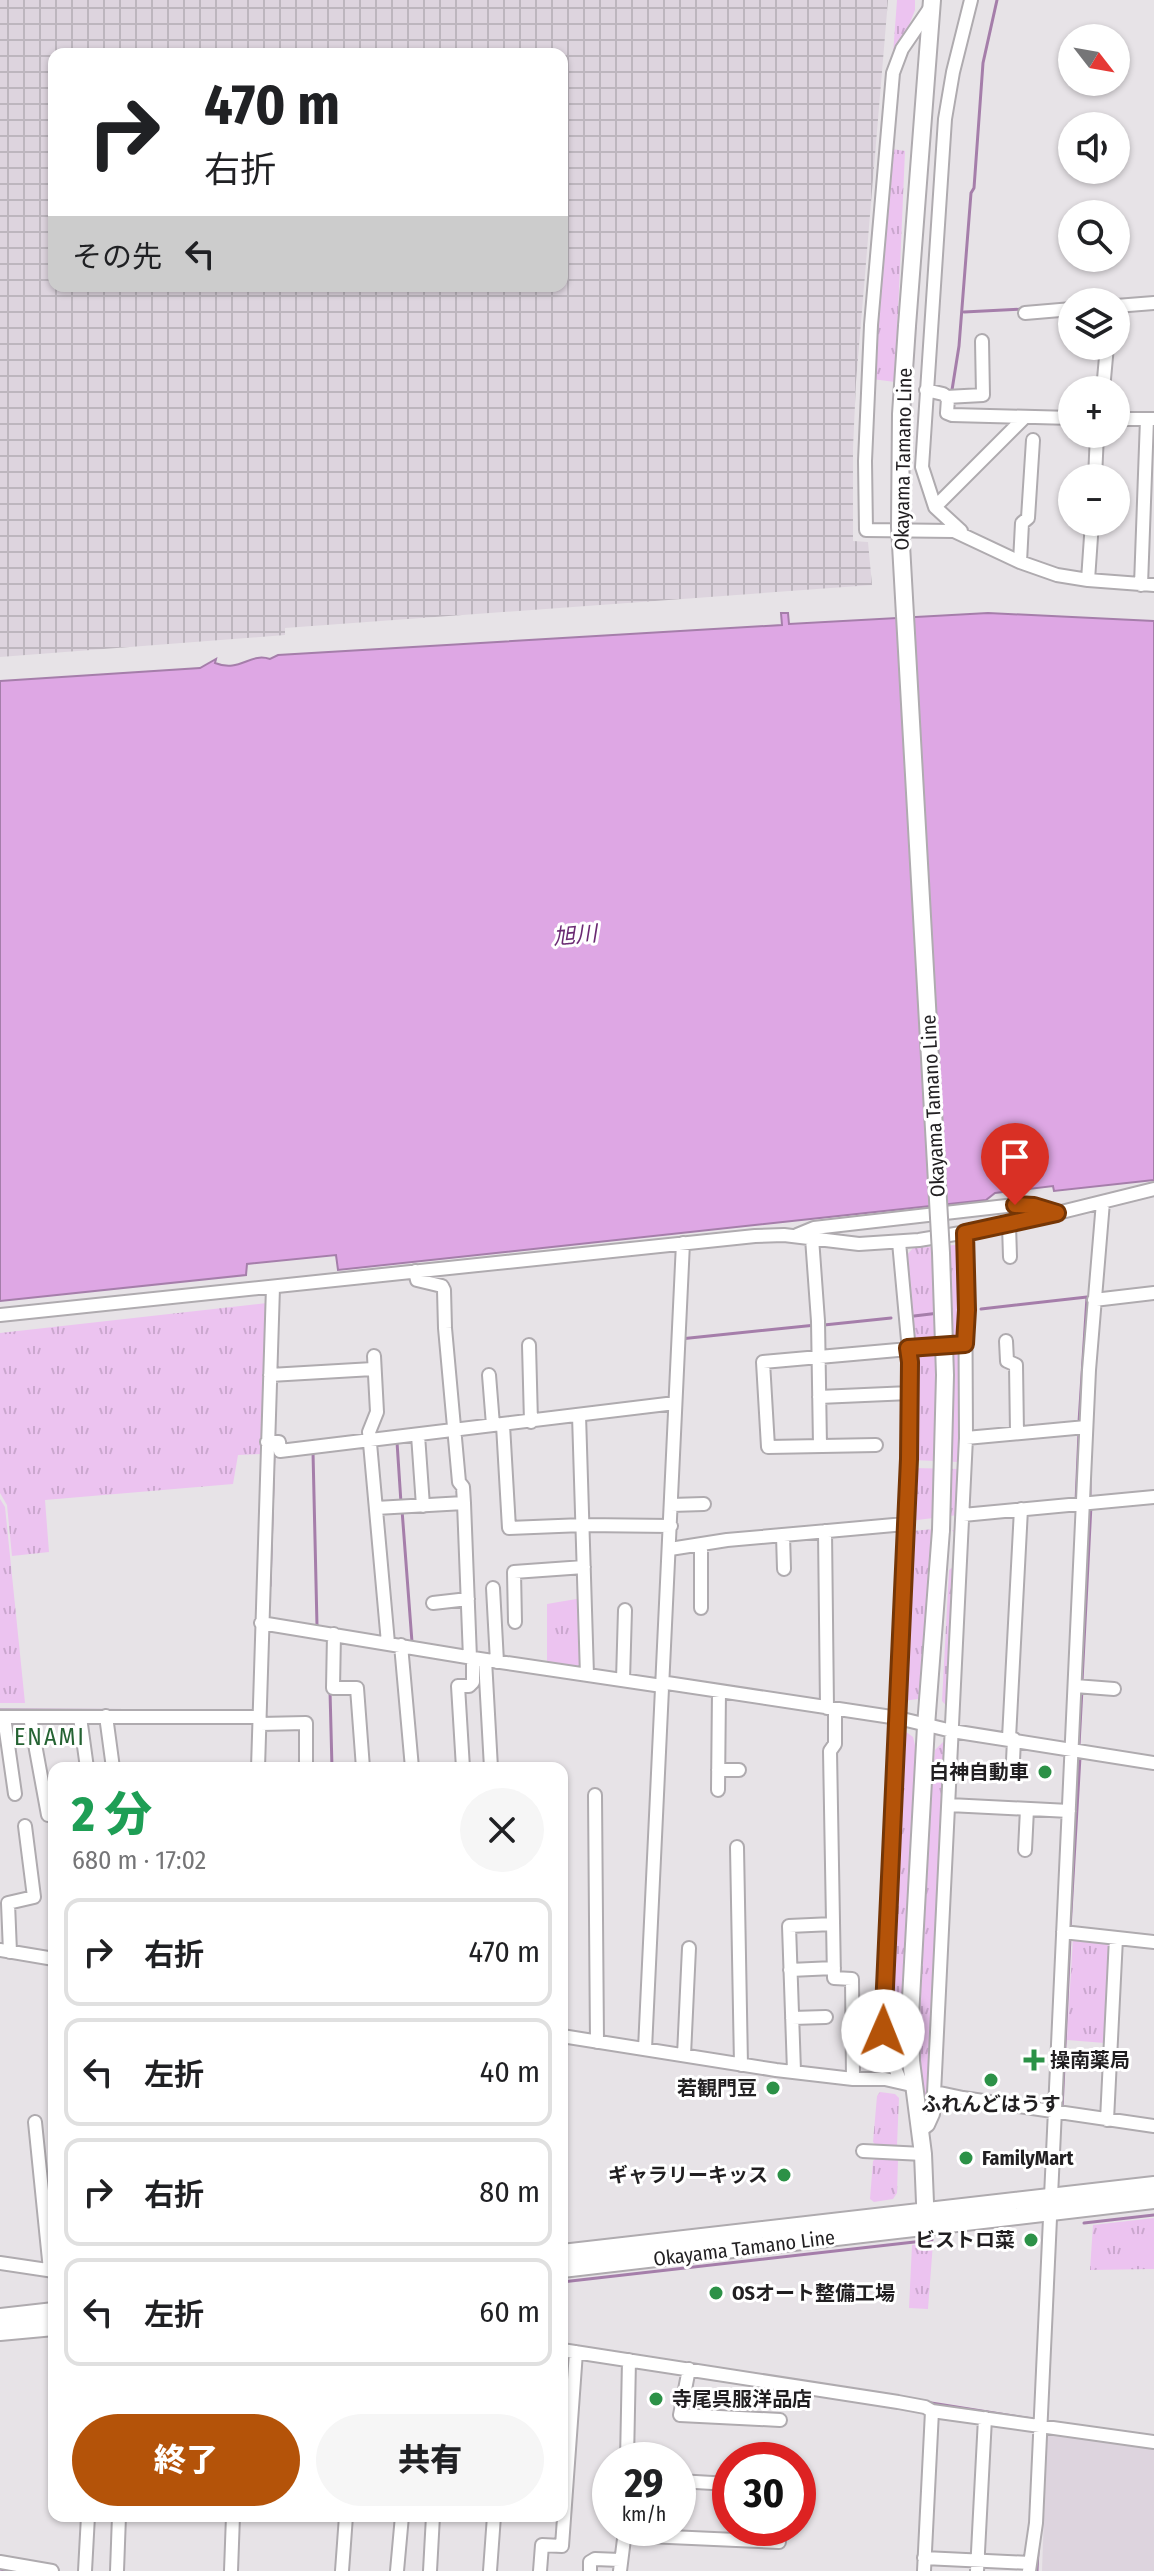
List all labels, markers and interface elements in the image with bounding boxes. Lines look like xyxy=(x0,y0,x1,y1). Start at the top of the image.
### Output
north arrow xyxy=(1058,24,1130,96)
map controls xyxy=(1058,24,1130,536)
text: 470 m xyxy=(204,72,340,139)
icon: right xyxy=(72,80,176,184)
button: sound xyxy=(1058,112,1130,184)
text: 右折 xyxy=(204,148,276,192)
button: search xyxy=(1058,200,1130,272)
icon: left xyxy=(178,232,222,276)
text: その先 xyxy=(72,239,162,275)
button: layers xyxy=(1058,288,1130,360)
street label: Okayama Tamano Line xyxy=(889,367,917,551)
button: + xyxy=(1058,376,1130,448)
button: − xyxy=(1058,464,1130,536)
water label: 旭川 xyxy=(552,919,600,950)
street label: Okayama Tamano Line xyxy=(916,1014,950,1198)
pin xyxy=(981,1123,1049,1205)
icon: arrive xyxy=(993,1135,1037,1179)
district label: ENAMI xyxy=(14,1723,86,1751)
place label: 白神自動車 xyxy=(929,1760,1029,1784)
marker: 白神自動車 xyxy=(1036,1763,1054,1781)
text: 2 分 xyxy=(72,1786,152,1844)
button: close xyxy=(460,1788,544,1872)
text: 680 m · 17:02 xyxy=(72,1845,206,1876)
icon: right xyxy=(76,1930,120,1974)
text: 470 m xyxy=(468,1934,540,1970)
text: 右折 xyxy=(144,1937,204,1973)
position arrow xyxy=(841,1989,925,2073)
place label: 操南薬局 xyxy=(1050,2048,1130,2072)
icon: left xyxy=(76,2050,120,2094)
marker: 操南薬局 xyxy=(1025,2051,1043,2069)
text: 40 m xyxy=(480,2054,540,2090)
text: 左折 xyxy=(144,2057,204,2093)
marker: ふれんどはうす xyxy=(982,2071,1000,2089)
place label: 若観門豆 xyxy=(677,2076,757,2100)
marker: 若観門豆 xyxy=(764,2079,782,2097)
place label: ふれんどはうす xyxy=(921,2092,1061,2116)
place label: FamilyMart xyxy=(982,2146,1074,2170)
marker: FamilyMart xyxy=(957,2149,975,2167)
place label: ギャラリーキッス xyxy=(608,2163,768,2187)
marker: ギャラリーキッス xyxy=(775,2166,793,2184)
icon: right xyxy=(76,2170,120,2214)
text: 80 m xyxy=(479,2174,540,2210)
text: 右折 xyxy=(144,2177,204,2213)
street label: Okayama Tamano Line xyxy=(652,2225,836,2271)
place label: ビストロ菜 xyxy=(915,2228,1015,2252)
marker: ビストロ菜 xyxy=(1022,2231,1040,2249)
place label: OSオート整備工場 xyxy=(732,2281,895,2305)
marker: OSオート整備工場 xyxy=(707,2284,725,2302)
icon: left xyxy=(76,2290,120,2334)
text: 60 m xyxy=(479,2294,540,2330)
text: 左折 xyxy=(144,2297,204,2333)
place label: 寺尾呉服洋品店 xyxy=(672,2387,812,2411)
marker: 寺尾呉服洋品店 xyxy=(647,2390,665,2408)
button: 終了 xyxy=(72,2414,300,2506)
button: 共有 xyxy=(316,2414,544,2506)
speed limit sign: 30 xyxy=(712,2442,816,2546)
text: 29 xyxy=(624,2460,663,2508)
text: km/h xyxy=(622,2502,666,2526)

